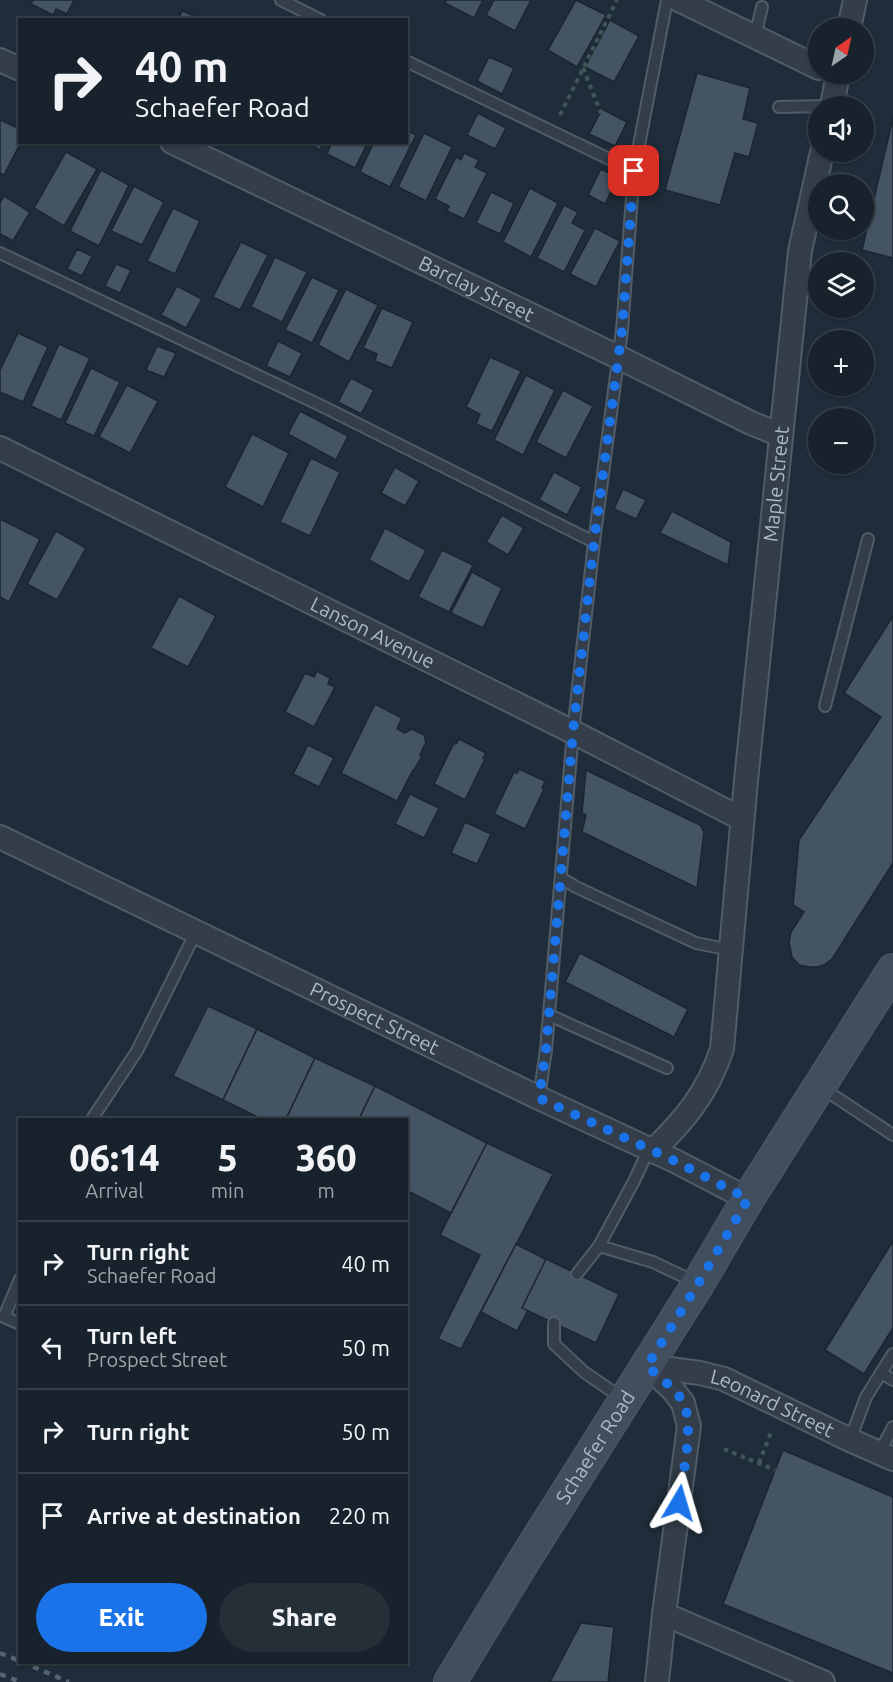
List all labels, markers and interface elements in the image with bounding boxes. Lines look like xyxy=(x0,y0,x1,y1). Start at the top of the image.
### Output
north arrow xyxy=(808,18,874,84)
map controls xyxy=(808,18,874,474)
icon: right xyxy=(36,42,114,120)
text: 40 m xyxy=(135,43,229,90)
text: Schaefer Road xyxy=(135,92,310,122)
button: sound xyxy=(808,96,874,162)
pin xyxy=(608,145,659,196)
icon: arrive xyxy=(617,154,650,187)
button: search xyxy=(808,174,874,240)
street label: Barclay Street xyxy=(415,251,538,326)
button: layers xyxy=(808,252,874,318)
button: + xyxy=(808,330,874,396)
button: − xyxy=(808,408,874,474)
street label: Maple Street xyxy=(758,425,793,543)
street label: Lanson Avenue xyxy=(307,592,439,673)
street label: Prospect Street xyxy=(306,977,443,1059)
text: 06:14 xyxy=(69,1137,159,1178)
text: 5 xyxy=(217,1137,238,1178)
text: 360 xyxy=(296,1137,357,1178)
text: Arrival xyxy=(85,1179,144,1202)
text: min xyxy=(211,1179,244,1202)
text: m xyxy=(318,1179,335,1202)
text: Turn right xyxy=(87,1239,189,1264)
icon: right xyxy=(36,1247,69,1280)
text: 40 m xyxy=(341,1251,390,1276)
text: Schaefer Road xyxy=(87,1264,216,1287)
text: Turn left xyxy=(87,1323,177,1348)
icon: left xyxy=(36,1331,69,1364)
text: 50 m xyxy=(341,1335,390,1360)
text: Prospect Street xyxy=(87,1348,227,1371)
street label: Leonard Street xyxy=(708,1364,838,1442)
street label: Schaefer Road xyxy=(551,1386,639,1508)
icon: right xyxy=(36,1415,69,1448)
text: Turn right xyxy=(87,1419,189,1444)
text: 50 m xyxy=(341,1419,390,1444)
position arrow xyxy=(647,1471,711,1535)
icon: arrive xyxy=(36,1499,69,1532)
text: Arrive at destination xyxy=(87,1503,301,1528)
text: 220 m xyxy=(329,1503,390,1528)
button: Exit xyxy=(36,1583,207,1652)
button: Share xyxy=(219,1583,390,1652)

